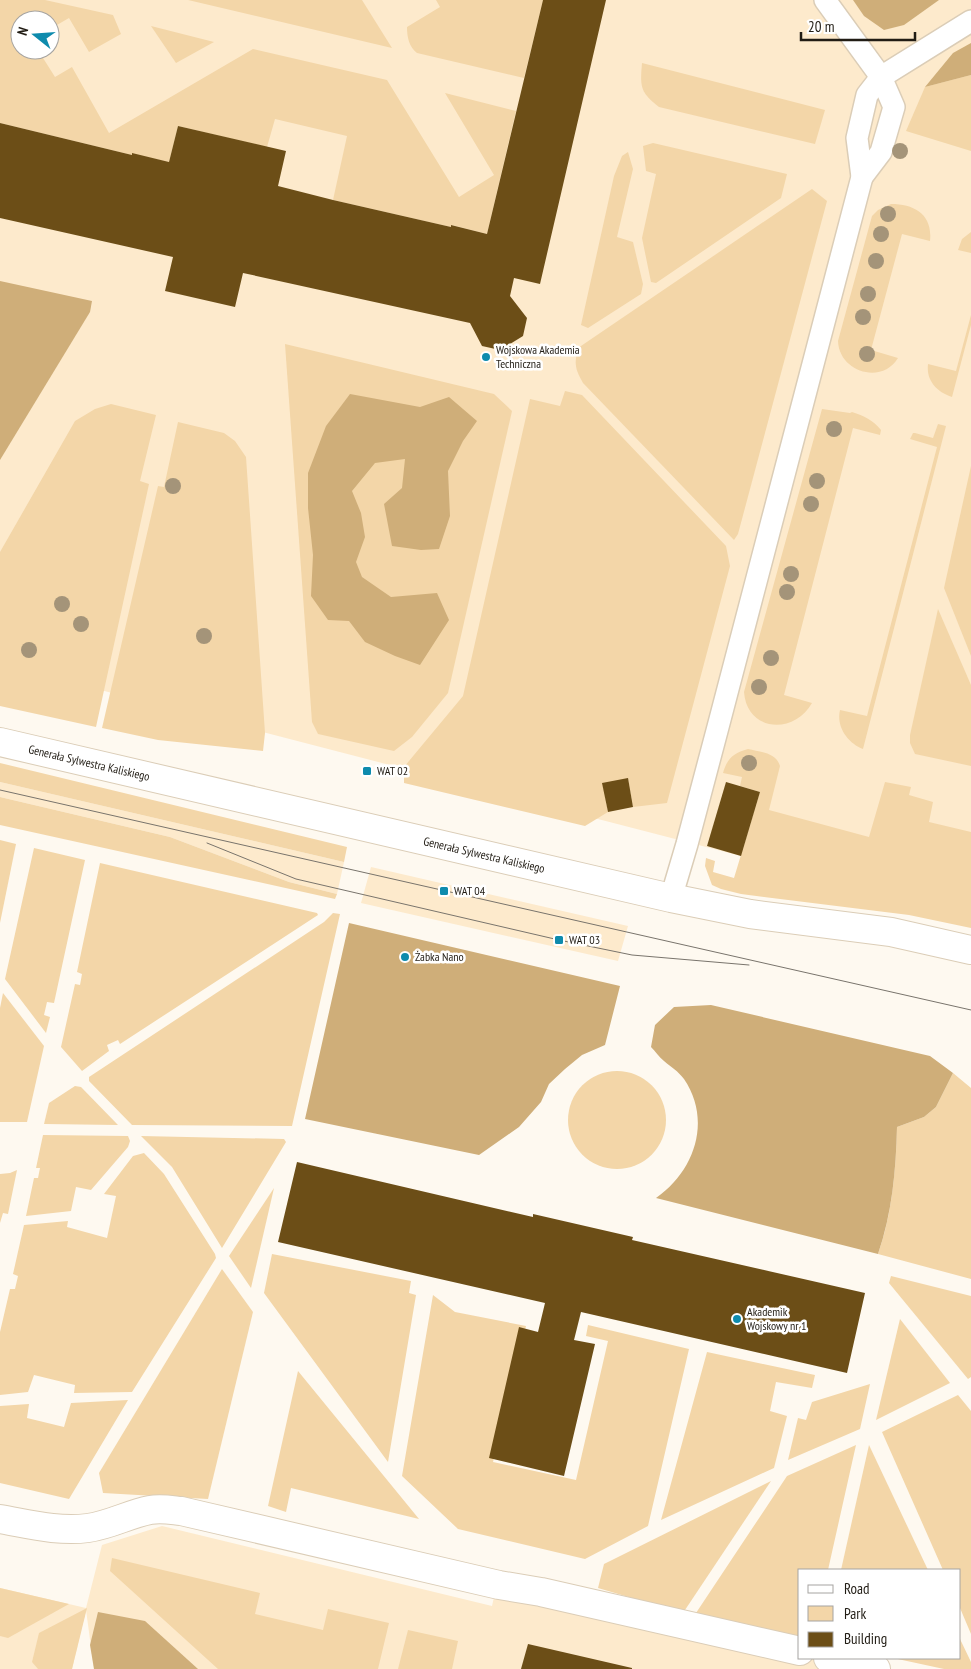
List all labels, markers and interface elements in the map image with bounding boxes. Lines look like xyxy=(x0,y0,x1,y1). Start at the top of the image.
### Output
north arrow xyxy=(10,10,60,60)
scale bar xyxy=(801,10,915,42)
text: 20 m xyxy=(808,17,834,36)
text: N xyxy=(13,25,32,37)
place label: Wojskowa Akademia Techniczna xyxy=(496,342,580,371)
marker: Wojskowa Akademia Techniczna xyxy=(480,351,492,363)
street label: Generała Sylwestra Kaliskiego xyxy=(27,741,151,784)
place label: WAT 02 xyxy=(377,763,408,778)
marker: WAT 02 xyxy=(361,765,373,777)
street label: Generała Sylwestra Kaliskiego xyxy=(422,833,546,876)
place label: WAT 04 xyxy=(454,883,486,898)
marker: WAT 04 xyxy=(438,885,450,897)
place label: WAT 03 xyxy=(569,932,600,947)
marker: WAT 03 xyxy=(553,934,565,946)
place label: Żabka Nano xyxy=(415,949,464,964)
marker: Żabka Nano xyxy=(399,951,411,963)
place label: Akademik Wojskowy nr 1 xyxy=(747,1304,806,1333)
marker: Akademik Wojskowy nr 1 xyxy=(731,1313,743,1325)
legend xyxy=(798,1569,961,1659)
text: Road xyxy=(844,1579,870,1598)
text: Park xyxy=(844,1604,866,1623)
text: Building xyxy=(844,1629,887,1648)

